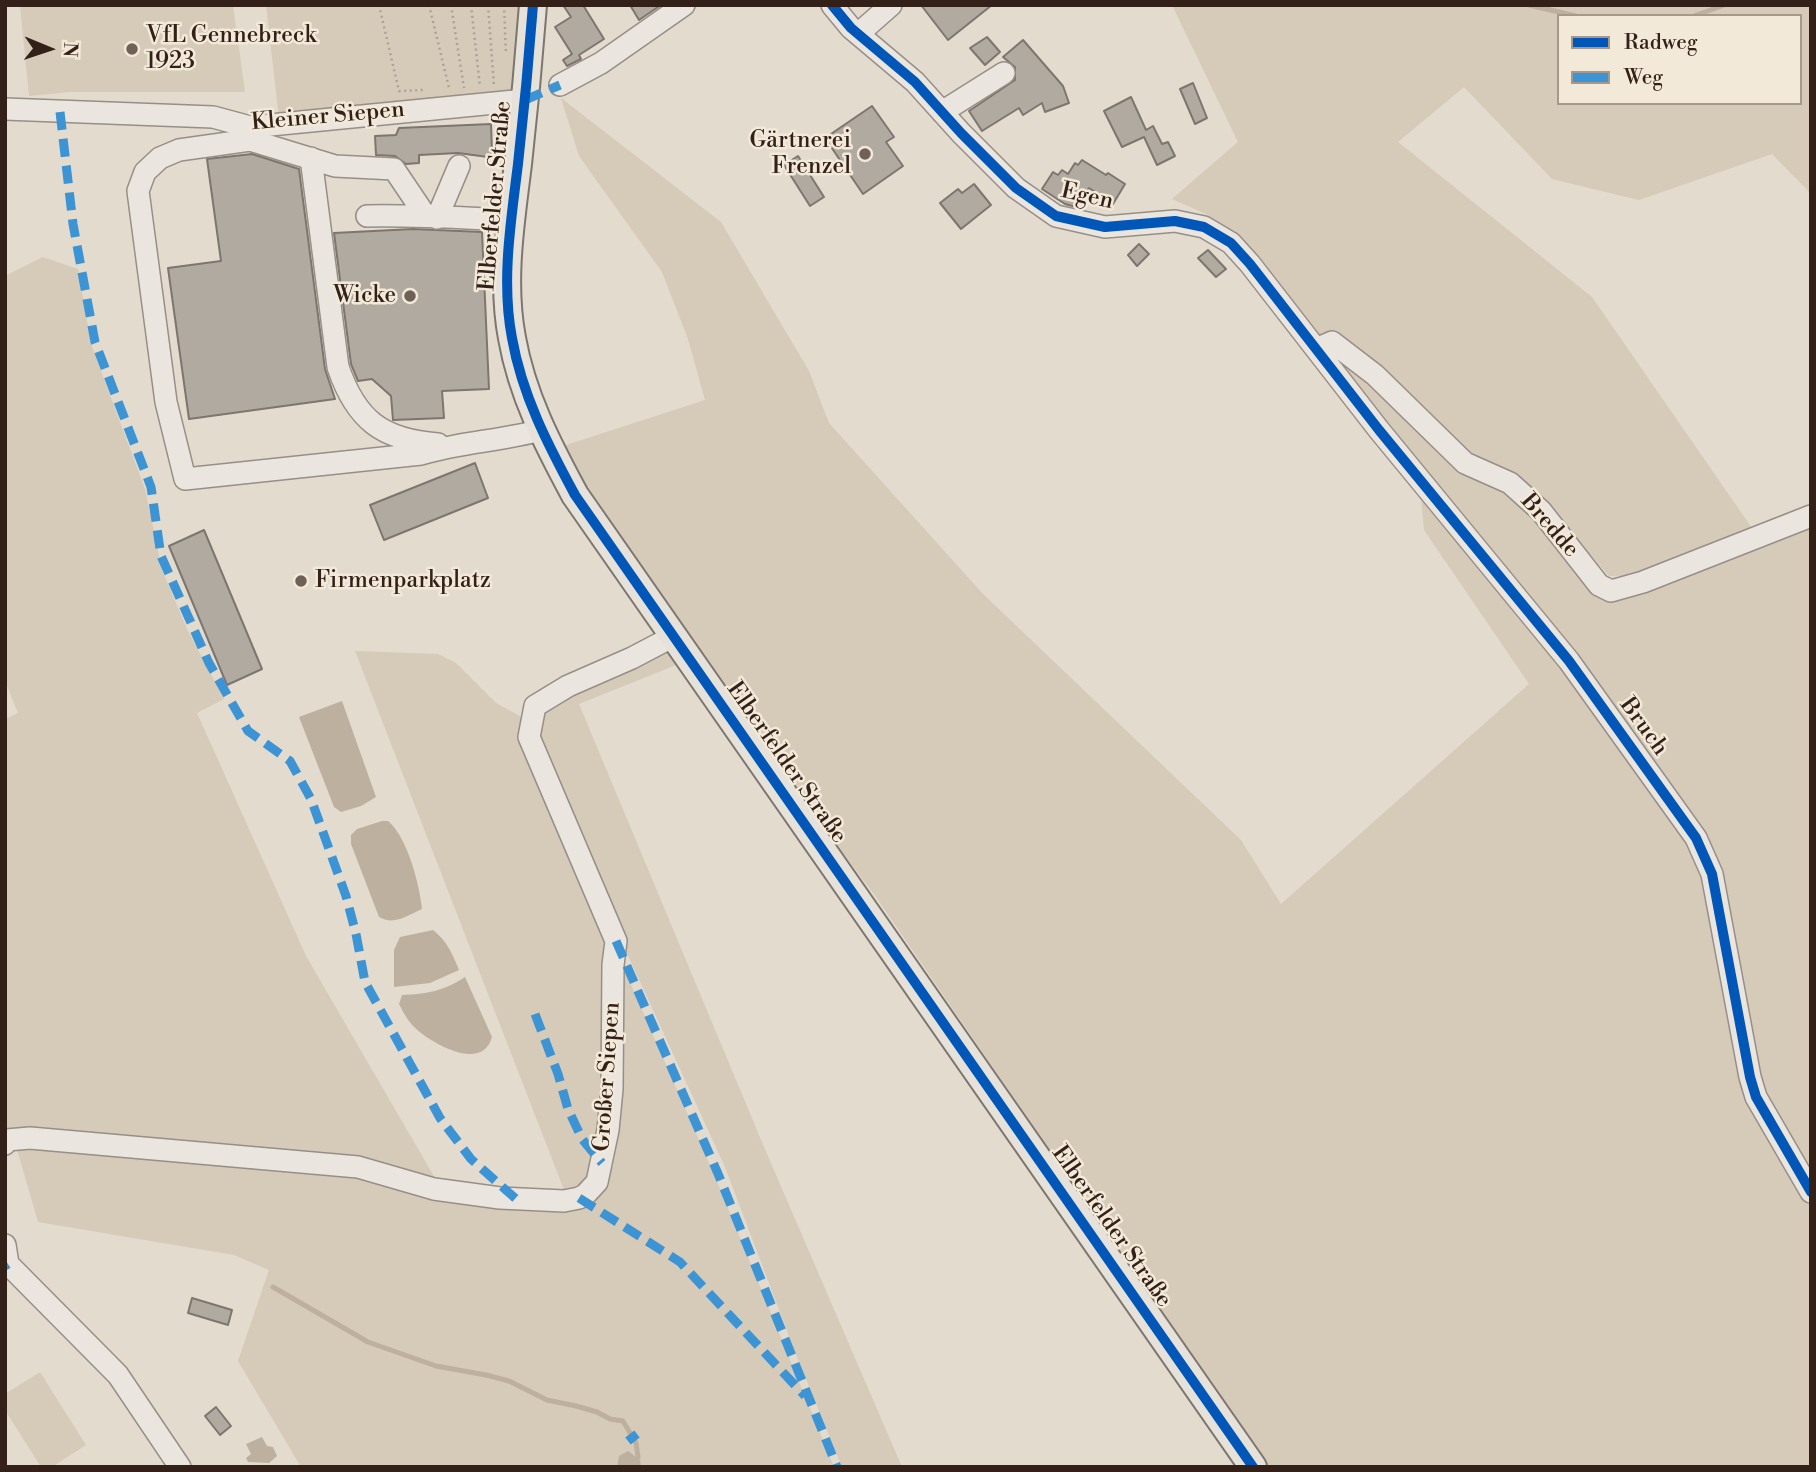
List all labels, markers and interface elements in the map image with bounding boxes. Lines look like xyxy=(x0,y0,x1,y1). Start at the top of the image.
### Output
north arrow xyxy=(14,14,84,84)
legend xyxy=(1557,14,1802,105)
place label: VfL Gennebreck 1923 xyxy=(146,22,316,76)
text: Radweg xyxy=(1624,30,1698,56)
marker: VfL Gennebreck 1923 xyxy=(124,41,140,57)
text: N xyxy=(58,42,82,58)
text: Weg xyxy=(1624,65,1663,91)
street label: Kleiner Siepen xyxy=(250,97,406,137)
street label: Elberfelder Straße xyxy=(474,100,518,292)
place label: Gärtnerei Frenzel xyxy=(749,127,851,181)
marker: Gärtnerei Frenzel xyxy=(857,146,873,162)
street label: Egen xyxy=(1058,178,1116,216)
place label: Wicke xyxy=(333,282,396,310)
marker: Wicke xyxy=(402,288,418,304)
street label: Bredde xyxy=(1514,489,1584,563)
place label: Firmenparkplatz xyxy=(315,567,491,595)
marker: Firmenparkplatz xyxy=(293,573,309,589)
street label: Elberfelder Straße xyxy=(720,677,852,849)
street label: Bruch xyxy=(1613,693,1673,761)
street label: Großer Siepen xyxy=(589,1001,627,1153)
street label: Elberfelder Straße xyxy=(1045,1141,1177,1313)

